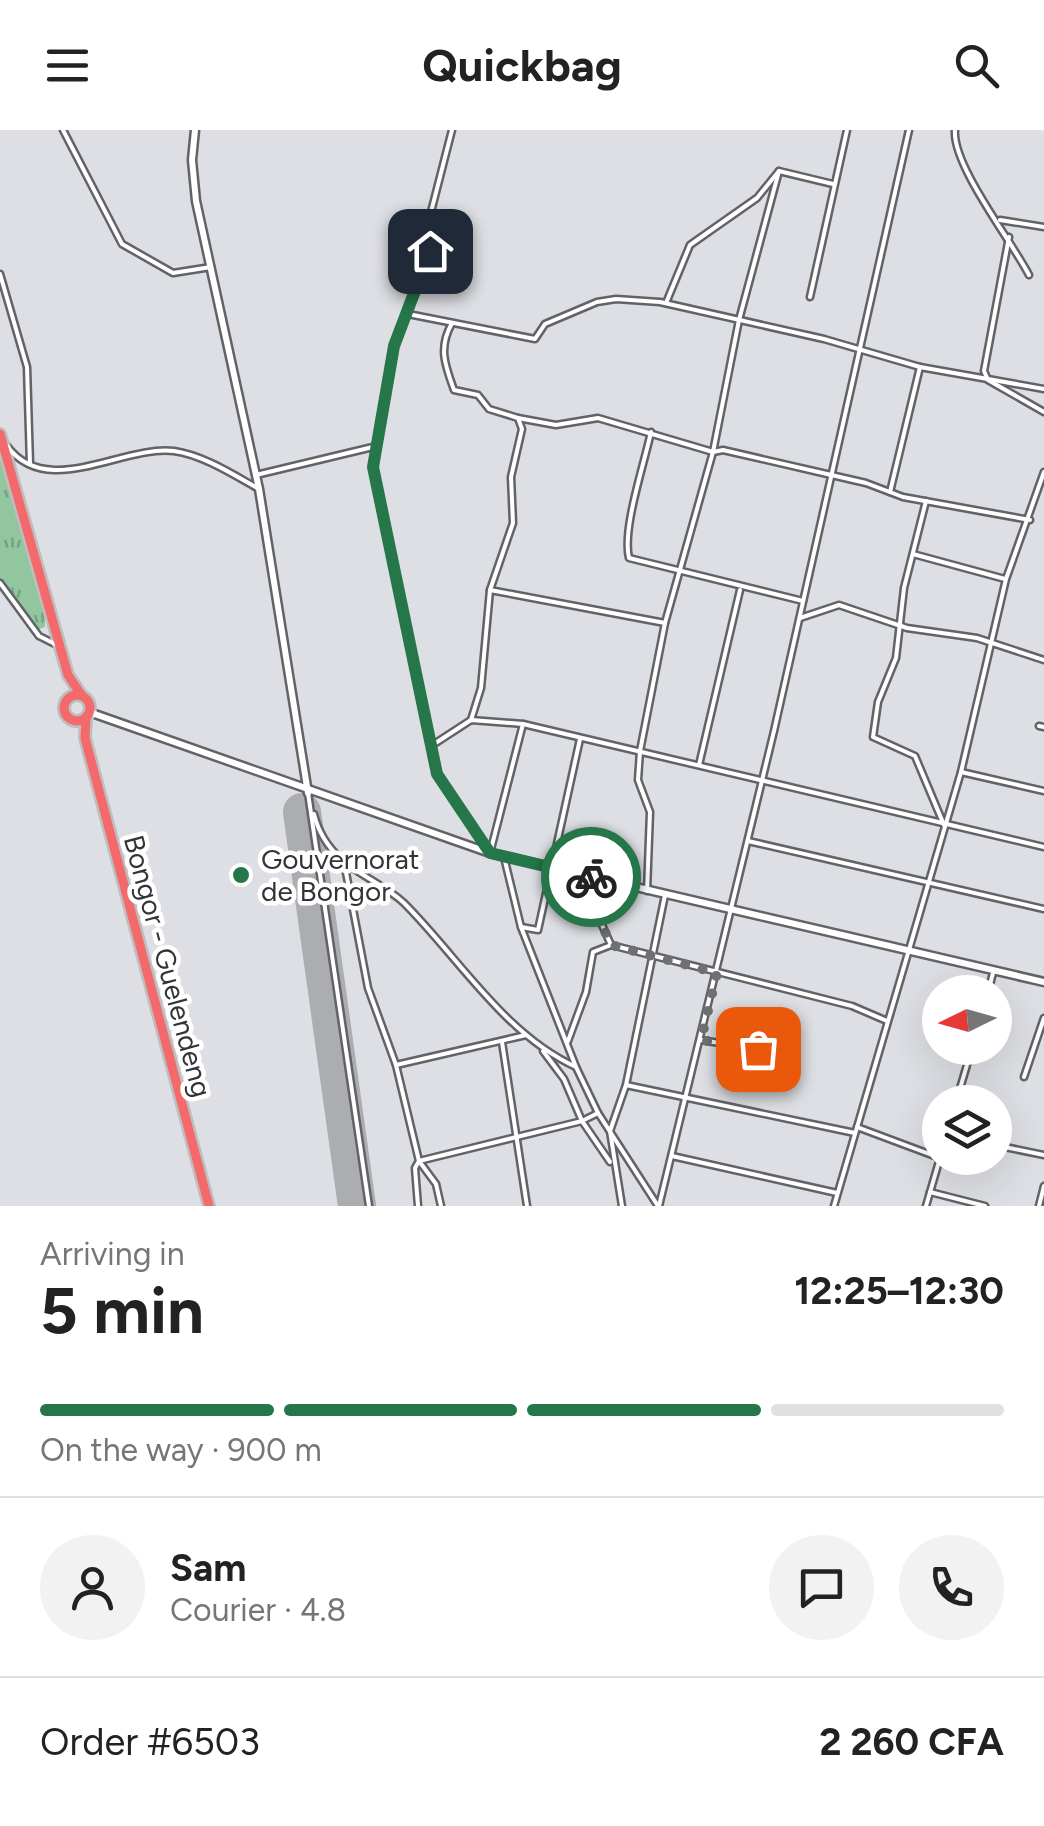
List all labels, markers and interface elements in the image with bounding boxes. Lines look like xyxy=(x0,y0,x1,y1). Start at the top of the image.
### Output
icon: menu xyxy=(40,38,95,93)
text: Quickbag xyxy=(422,38,622,92)
icon: search xyxy=(949,38,1004,93)
pin xyxy=(388,209,473,294)
icon: home xyxy=(403,224,458,279)
courier xyxy=(541,827,641,927)
street label: Bongor - Guelendeng xyxy=(117,831,219,1101)
place label: Gouvernorat de Bongor xyxy=(261,842,419,908)
icon: bike xyxy=(564,850,619,905)
marker: Gouvernorat de Bongor xyxy=(230,864,252,886)
north arrow xyxy=(922,975,1012,1065)
map controls xyxy=(922,975,1012,1175)
pin xyxy=(716,1007,801,1092)
icon: bag xyxy=(731,1022,786,1077)
button: layers xyxy=(922,1085,1012,1175)
text: Arriving in xyxy=(40,1235,185,1273)
text: 12:25–12:30 xyxy=(794,1268,1004,1314)
text: 5 min xyxy=(40,1271,204,1349)
text: On the way · 900 m xyxy=(40,1431,322,1469)
button: person xyxy=(40,1535,145,1640)
button: chat xyxy=(769,1535,874,1640)
button: phone xyxy=(899,1535,1004,1640)
text: Sam xyxy=(170,1545,246,1591)
text: Courier · 4.8 xyxy=(170,1591,346,1629)
text: Order #6503 xyxy=(40,1719,260,1765)
text: 2 260 CFA xyxy=(820,1719,1004,1765)

